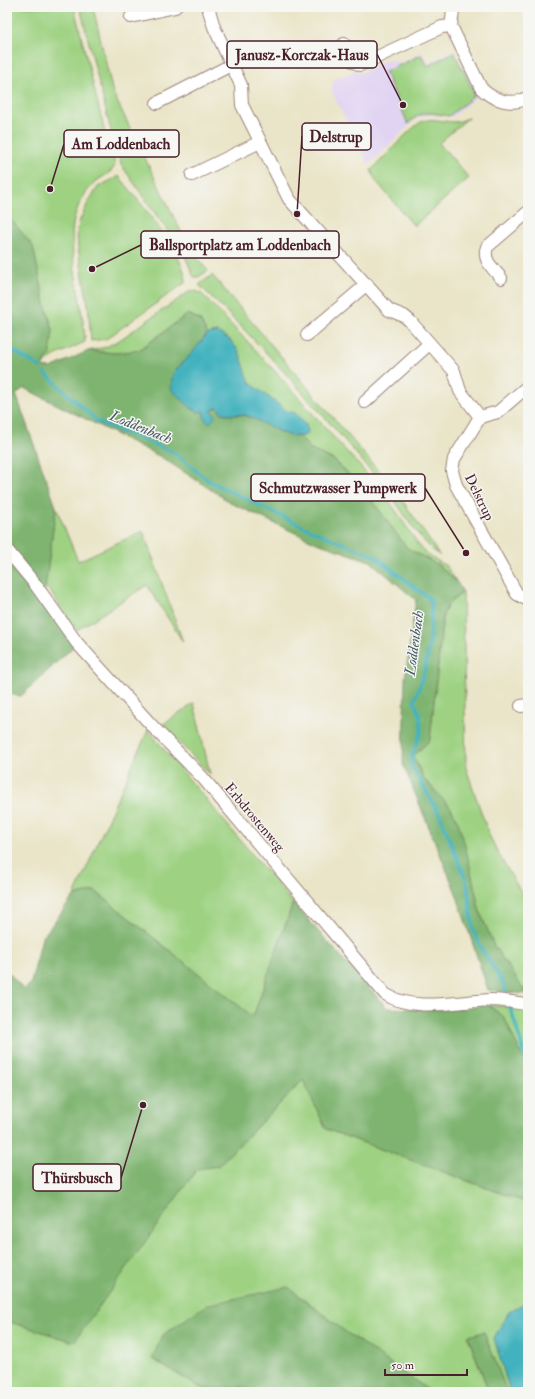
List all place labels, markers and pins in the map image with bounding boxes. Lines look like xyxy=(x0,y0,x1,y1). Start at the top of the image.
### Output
callout: Janusz-Korczak-Haus xyxy=(227,41,377,68)
callout: Delstrup xyxy=(302,123,371,150)
callout: Am Loddenbach xyxy=(64,130,179,157)
callout: Ballsportplatz am Loddenbach xyxy=(141,231,339,258)
callout: Schmutzwasser Pumpwerk xyxy=(251,474,425,501)
callout: Thürsbusch xyxy=(33,1164,121,1191)

